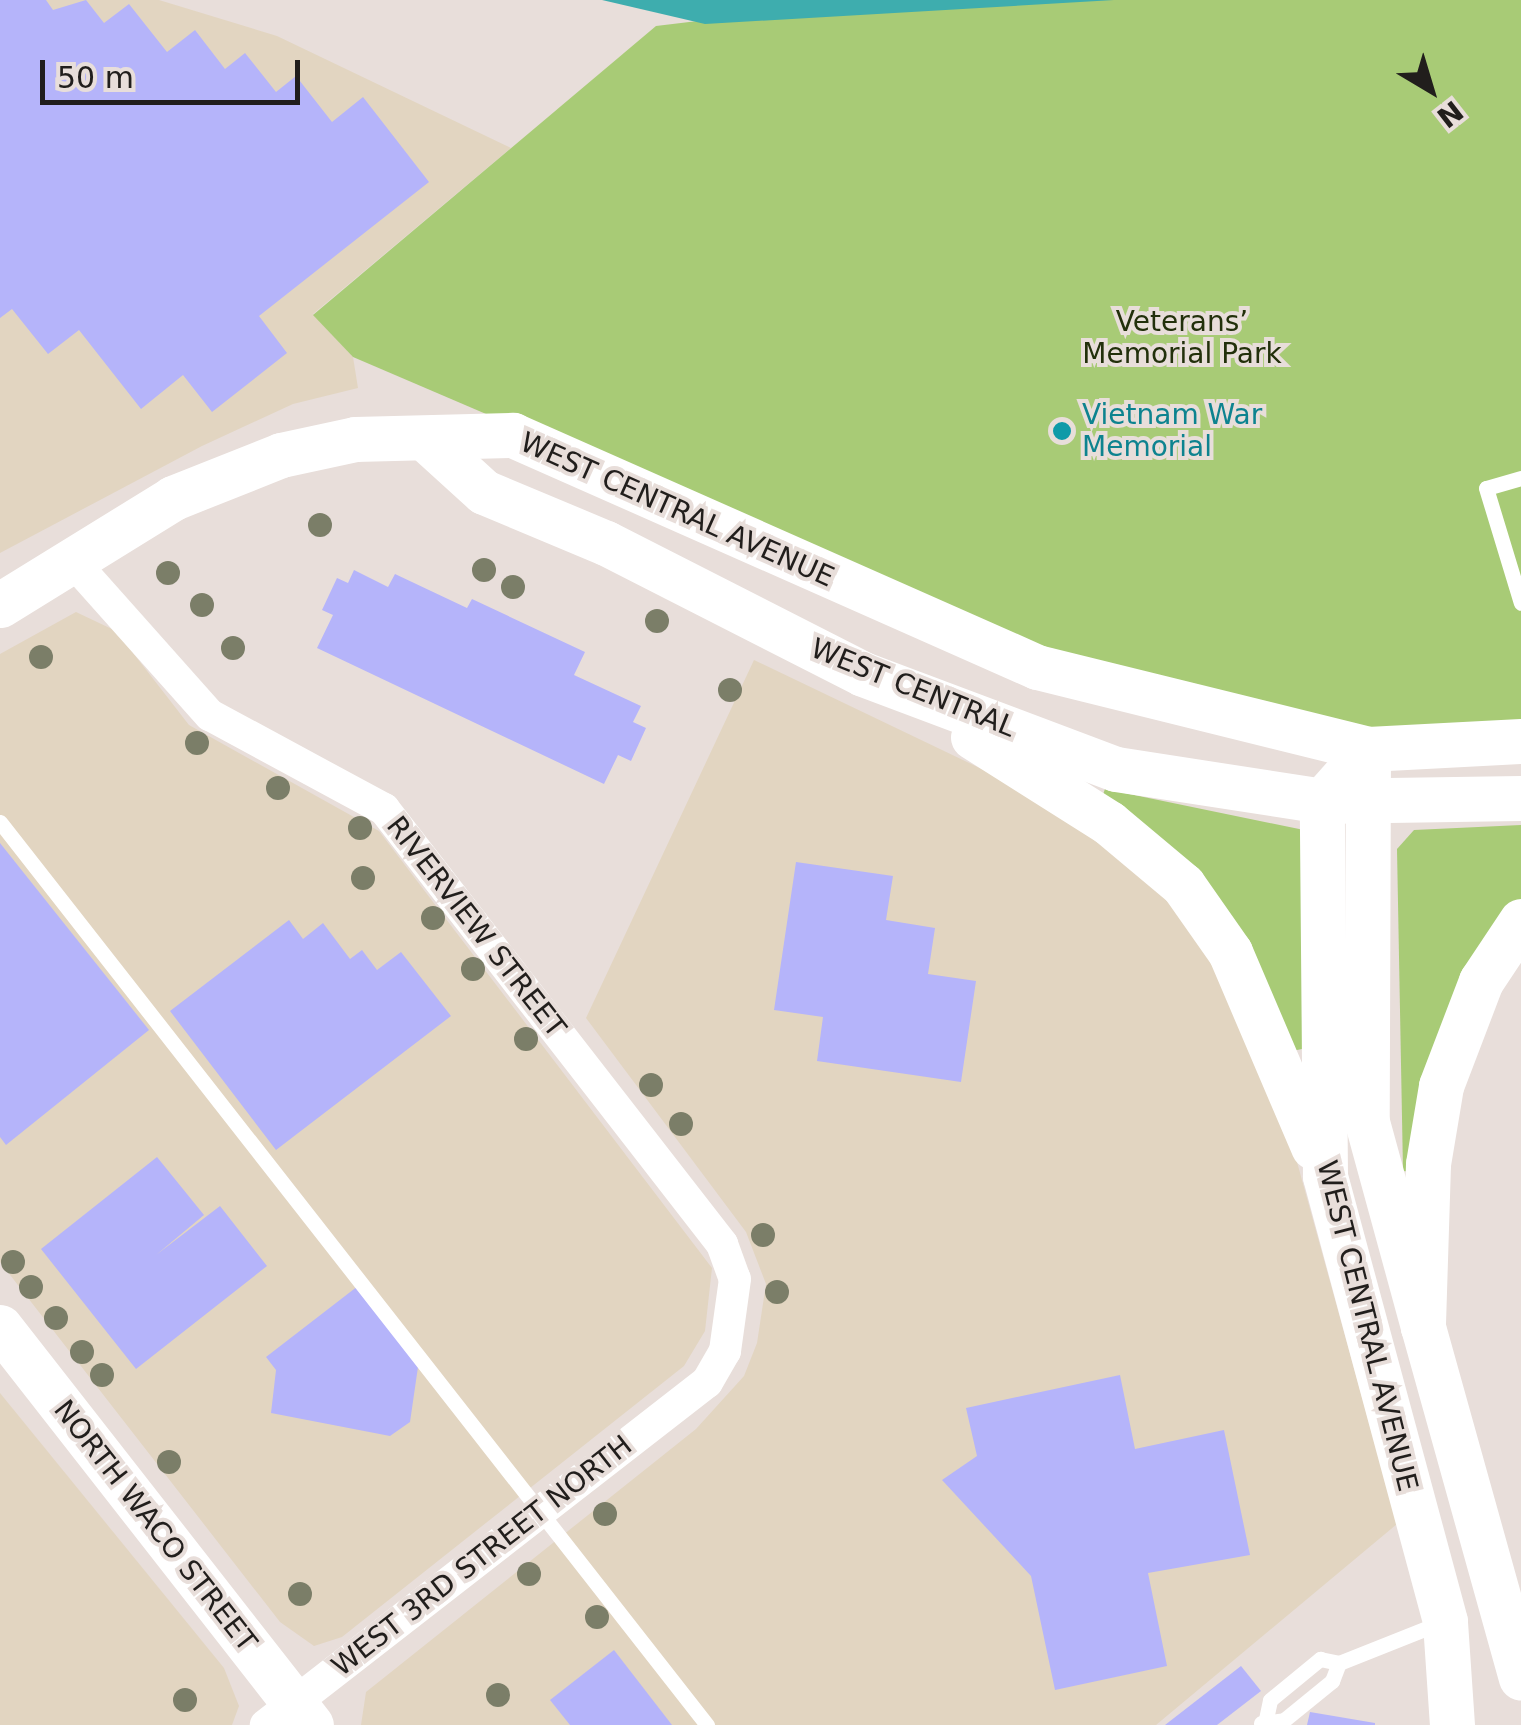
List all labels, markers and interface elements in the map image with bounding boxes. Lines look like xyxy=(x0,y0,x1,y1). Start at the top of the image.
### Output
scale bar xyxy=(45,40,305,102)
north arrow xyxy=(1381,40,1481,140)
text: 50 m xyxy=(57,60,134,95)
text: N xyxy=(1430,94,1469,134)
park label: Veterans’ Memorial Park xyxy=(1082,305,1282,371)
place label: Vietnam War Memorial xyxy=(1082,398,1262,464)
marker: Vietnam War Memorial xyxy=(1051,420,1073,442)
street label: WEST CENTRAL AVENUE xyxy=(515,426,839,594)
street label: WEST CENTRAL xyxy=(806,632,1020,744)
street label: RIVERVIEW STREET xyxy=(379,810,573,1044)
street label: WEST CENTRAL AVENUE xyxy=(1310,1157,1424,1495)
street label: NORTH WACO STREET xyxy=(46,1394,264,1658)
street label: WEST 3RD STREET NORTH xyxy=(325,1429,639,1683)

